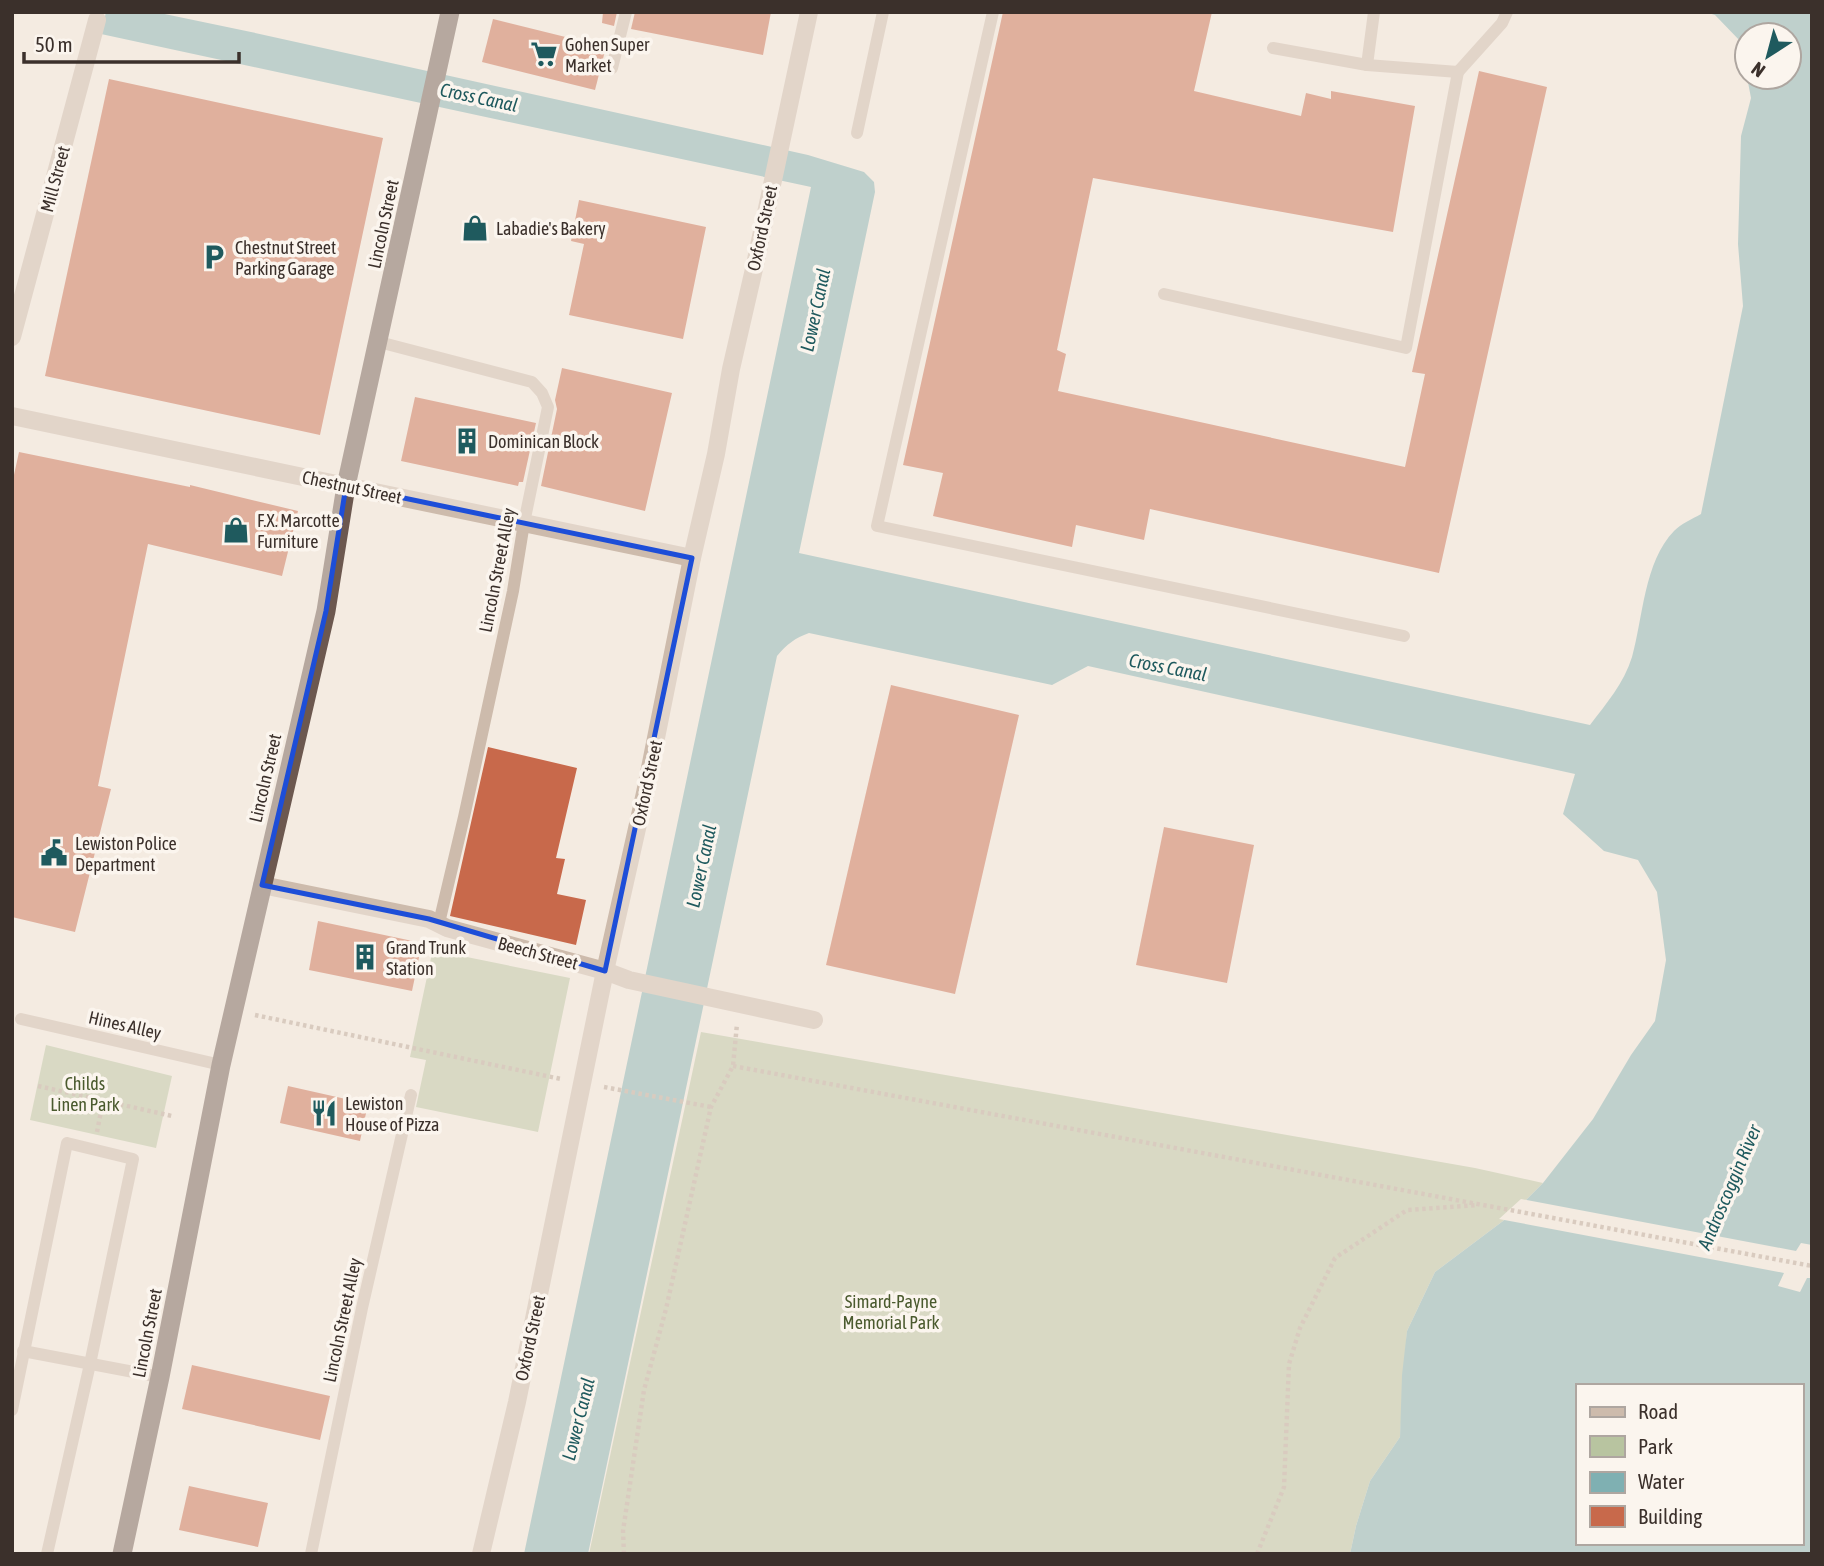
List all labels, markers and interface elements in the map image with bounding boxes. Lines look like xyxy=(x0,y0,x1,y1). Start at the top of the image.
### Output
scale bar xyxy=(24,21,240,65)
north arrow xyxy=(1733,21,1803,91)
text: 50 m xyxy=(35,32,73,56)
place label: Gohen Super Market xyxy=(565,34,650,76)
supermarket icon: Gohen Super Market xyxy=(529,39,559,69)
text: N xyxy=(1747,58,1769,82)
water label: Cross Canal xyxy=(438,78,520,116)
street label: Mill Street xyxy=(36,144,74,214)
street label: Lincoln Street xyxy=(363,178,403,270)
street label: Oxford Street xyxy=(743,183,781,273)
shop icon: Labadie's Bakery xyxy=(460,213,490,243)
place label: Labadie's Bakery xyxy=(496,218,606,239)
place label: Chestnut Street Parking Garage xyxy=(235,237,336,279)
parking icon: Chestnut Street Parking Garage xyxy=(199,242,229,272)
water label: Lower Canal xyxy=(795,266,835,354)
building icon: Dominican Block xyxy=(452,426,482,456)
place label: Dominican Block xyxy=(488,431,599,452)
street label: Chestnut Street xyxy=(300,466,404,508)
street label: Lincoln Street Alley xyxy=(475,506,519,634)
place label: F.X. Marcotte Furniture xyxy=(257,510,340,552)
shop icon: F.X. Marcotte Furniture xyxy=(221,515,251,545)
water label: Cross Canal xyxy=(1127,649,1209,685)
street label: Lincoln Street xyxy=(245,732,285,824)
street label: Oxford Street xyxy=(628,738,666,828)
water label: Lower Canal xyxy=(681,822,721,910)
place label: Lewiston Police Department xyxy=(75,833,177,875)
public building icon: Lewiston Police Department xyxy=(39,838,69,868)
street label: Beech Street xyxy=(496,932,580,974)
place label: Grand Trunk Station xyxy=(386,937,466,979)
building icon: Grand Trunk Station xyxy=(350,942,380,972)
street label: Hines Alley xyxy=(87,1006,163,1044)
park label: Childs Linen Park xyxy=(50,1073,120,1115)
place label: Lewiston House of Pizza xyxy=(345,1093,439,1135)
restaurant icon: Lewiston House of Pizza xyxy=(309,1098,339,1128)
water label: Androscoggin River xyxy=(1692,1120,1766,1254)
street label: Lincoln Street Alley xyxy=(319,1256,365,1384)
street label: Lincoln Street xyxy=(128,1287,166,1379)
park label: Simard-Payne Memorial Park xyxy=(843,1291,939,1333)
street label: Oxford Street xyxy=(511,1293,549,1383)
water label: Lower Canal xyxy=(557,1375,599,1463)
legend xyxy=(1576,1384,1803,1545)
text: Road xyxy=(1638,1399,1678,1423)
text: Park xyxy=(1638,1434,1673,1458)
text: Water xyxy=(1638,1469,1685,1493)
text: Building xyxy=(1638,1504,1702,1528)

